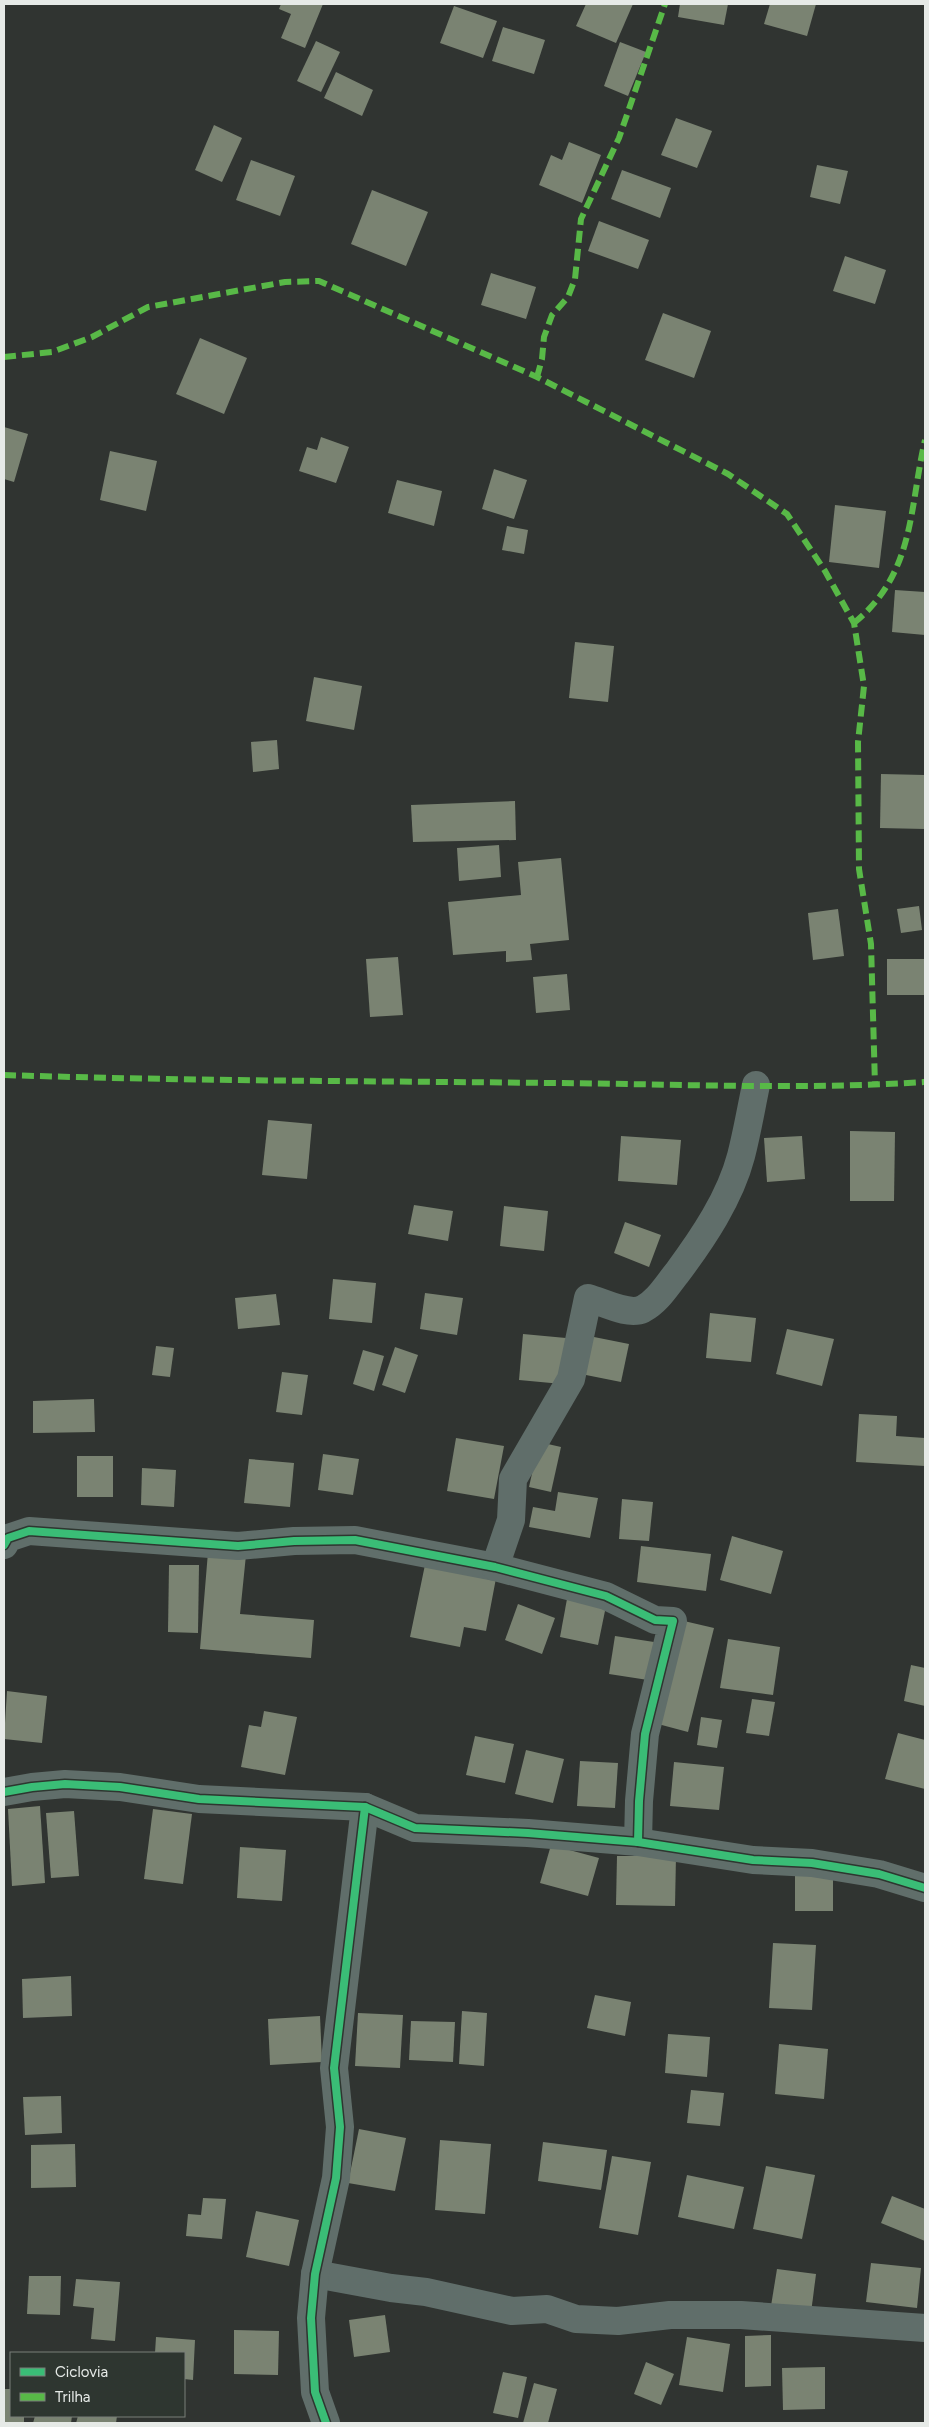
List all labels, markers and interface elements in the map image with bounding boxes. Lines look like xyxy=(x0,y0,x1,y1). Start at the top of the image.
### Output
legend xyxy=(10,2352,185,2417)
text: Ciclovia xyxy=(55,2363,108,2381)
text: Trilha xyxy=(55,2388,90,2406)

